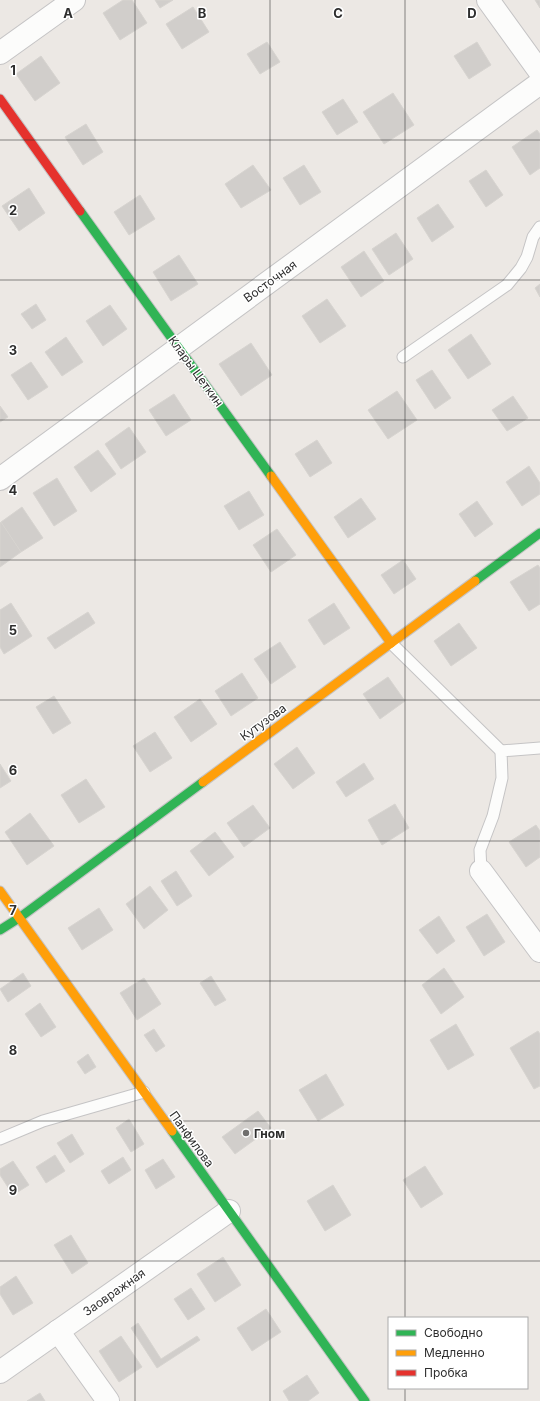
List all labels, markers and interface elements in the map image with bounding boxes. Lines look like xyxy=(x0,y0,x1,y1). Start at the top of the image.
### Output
text: A xyxy=(63,5,73,21)
text: B xyxy=(198,5,207,21)
text: C xyxy=(333,5,343,21)
text: D xyxy=(467,5,477,21)
text: 1 xyxy=(10,62,16,78)
text: 2 xyxy=(9,202,17,218)
street label: Восточная xyxy=(240,257,300,305)
street label: Клары Цеткин xyxy=(165,333,227,409)
text: 3 xyxy=(9,342,17,358)
text: 4 xyxy=(9,482,18,498)
text: 5 xyxy=(9,622,17,638)
street label: Кутузова xyxy=(237,700,289,744)
text: 6 xyxy=(9,762,17,778)
text: 7 xyxy=(9,902,17,918)
text: 8 xyxy=(9,1042,17,1058)
street label: Панфилова xyxy=(167,1108,217,1170)
place label: Гном xyxy=(254,1126,285,1141)
marker: Гном xyxy=(241,1128,251,1138)
text: 9 xyxy=(9,1182,17,1198)
street label: Заовражная xyxy=(80,1265,148,1319)
legend xyxy=(388,1317,528,1389)
text: Свободно xyxy=(424,1325,483,1340)
text: Медленно xyxy=(424,1345,485,1360)
text: Пробка xyxy=(424,1365,468,1380)

